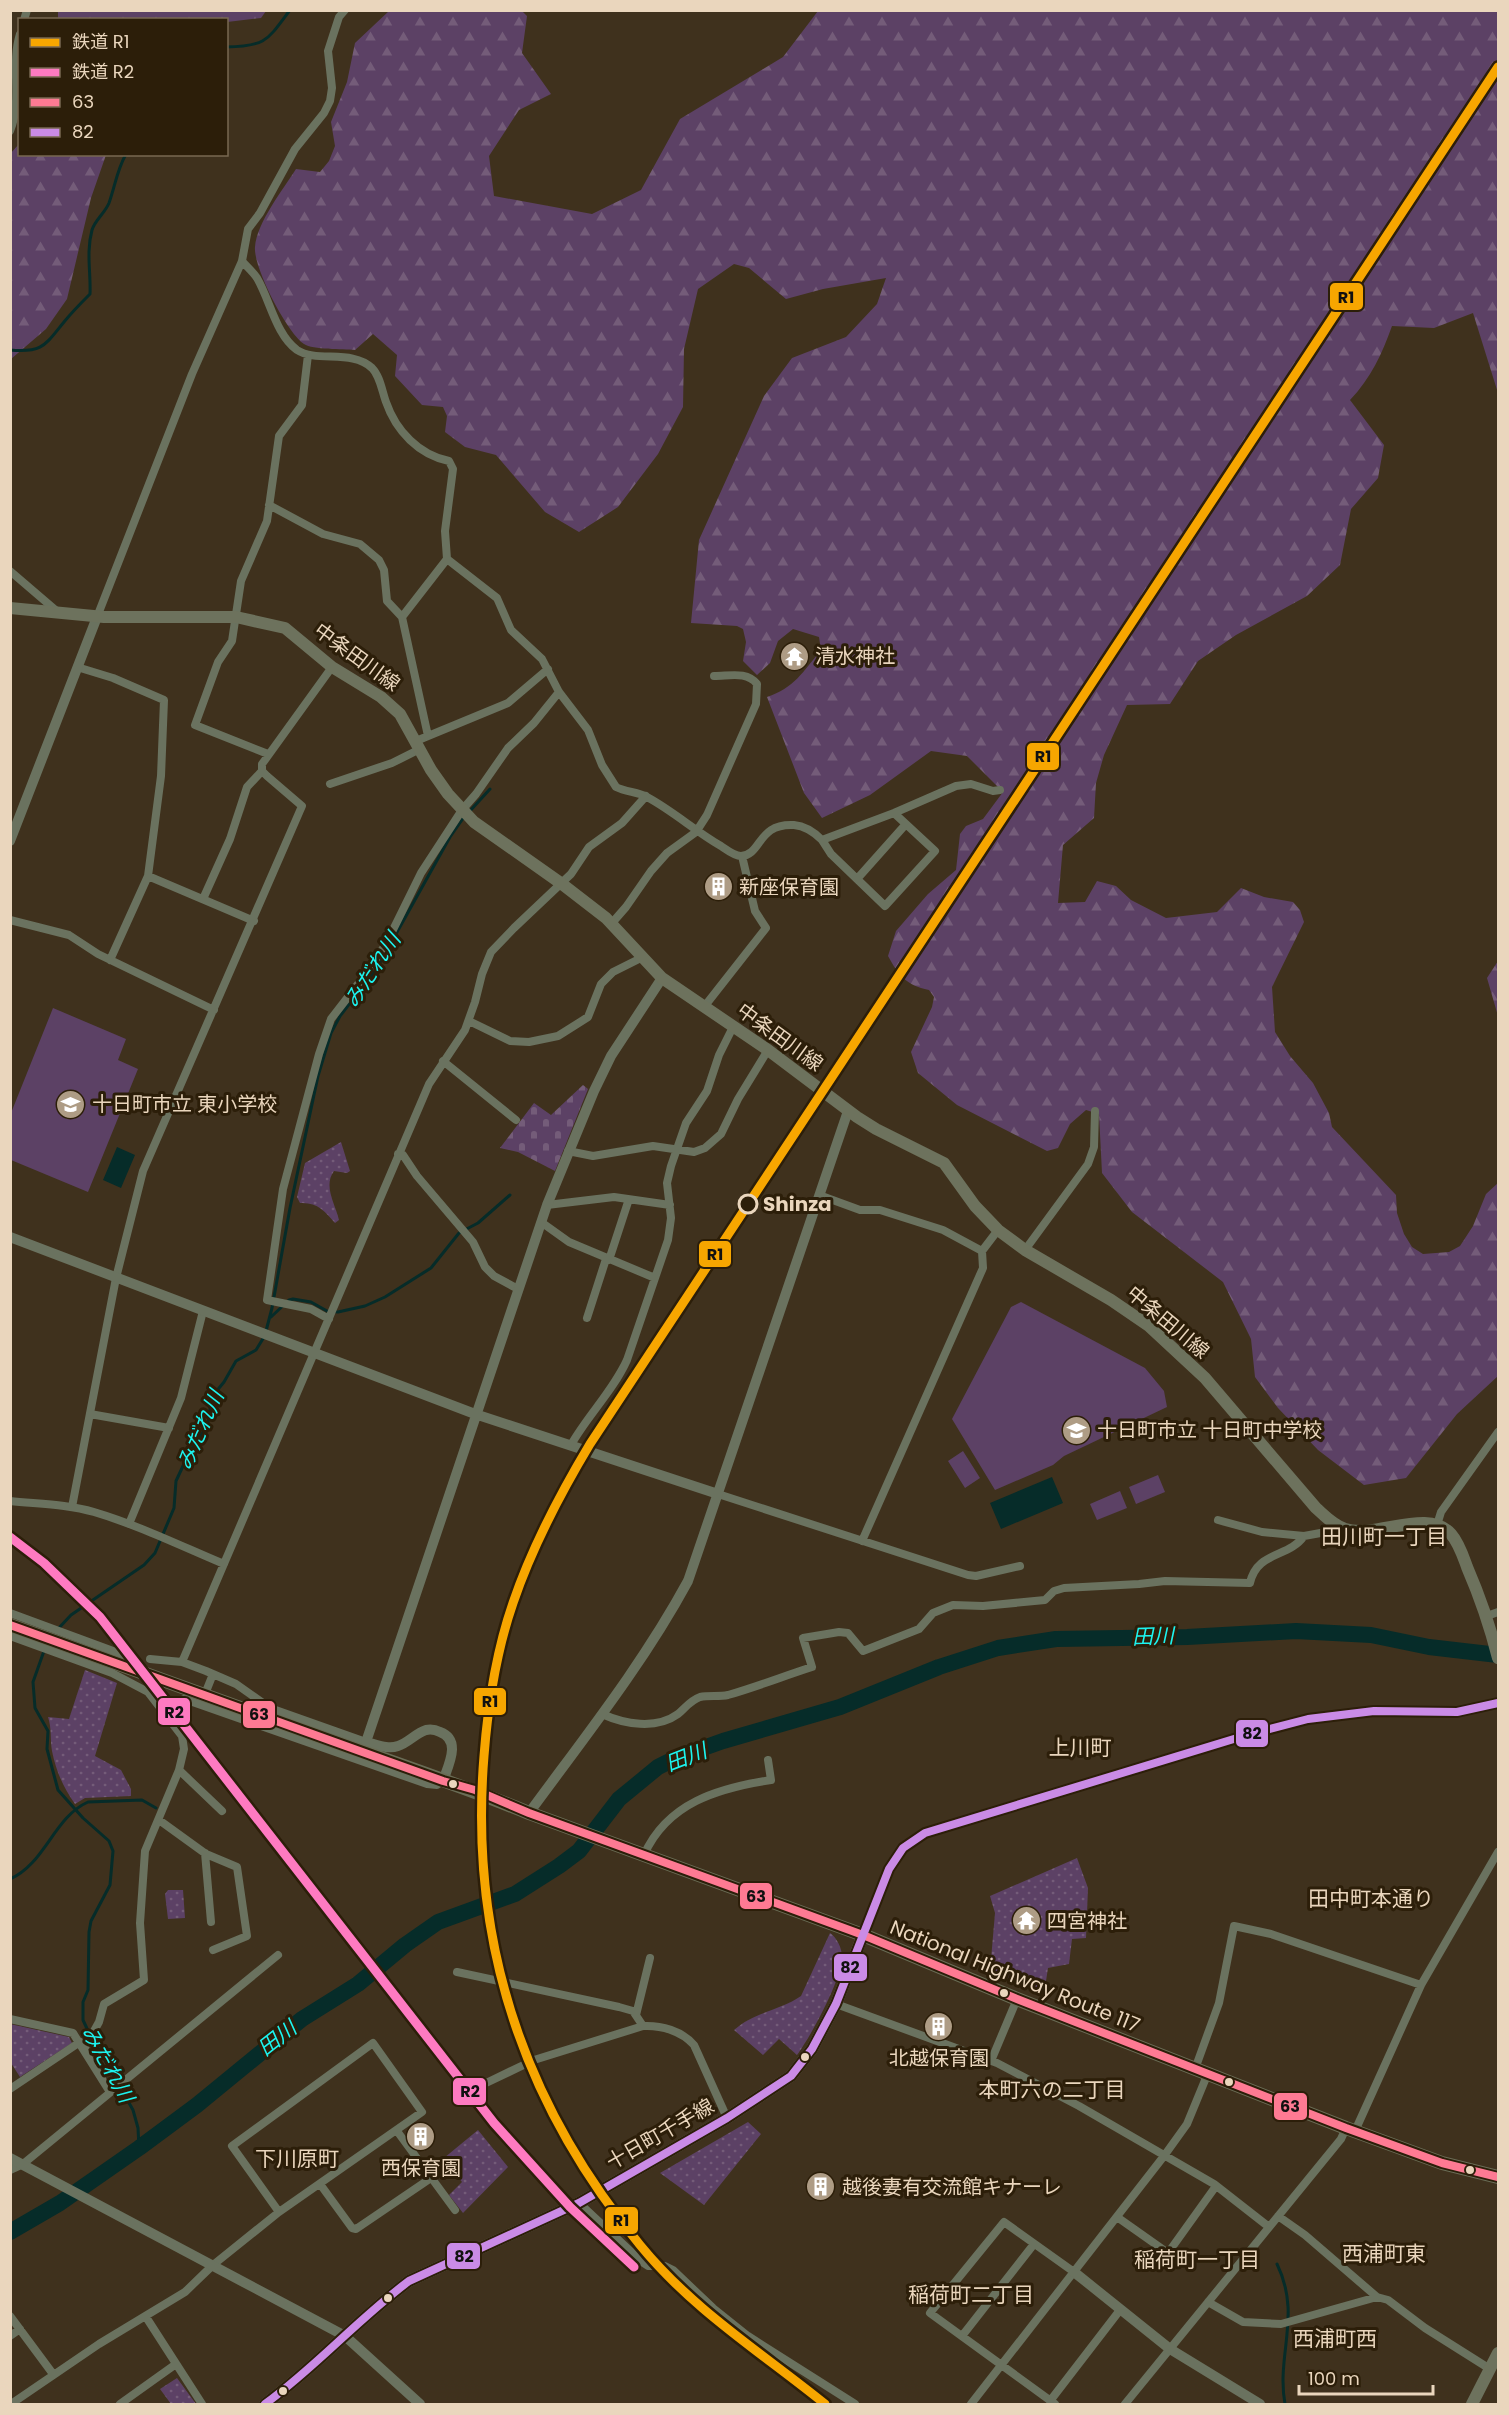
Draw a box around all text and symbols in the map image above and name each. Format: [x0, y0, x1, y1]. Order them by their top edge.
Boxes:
legend [18, 18, 228, 156]
text: 鉄道 R1 [72, 29, 130, 54]
text: 鉄道 R2 [72, 59, 134, 84]
text: 63 [72, 89, 94, 114]
text: 82 [72, 119, 94, 144]
line badge: R1 [1329, 282, 1364, 311]
text: R1 [1338, 286, 1354, 309]
street label: 中条田川線 [308, 616, 406, 698]
temple icon: 清水神社 [778, 640, 810, 672]
place label: 清水神社 [815, 642, 895, 670]
line badge: R1 [1026, 742, 1060, 771]
text: R1 [1035, 745, 1051, 768]
building icon: 新座保育園 [702, 871, 734, 903]
place label: 新座保育園 [739, 873, 839, 901]
water label: みだれ川 [337, 925, 408, 1013]
street label: 中条田川線 [731, 996, 829, 1078]
school or university icon: 十日町市立 東小学校 [55, 1088, 87, 1120]
place label: 十日町市立 東小学校 [92, 1090, 277, 1118]
place label: Shinza [763, 1190, 832, 1218]
marker: Shinza [738, 1194, 758, 1214]
line badge: R1 [698, 1240, 732, 1268]
text: R1 [707, 1243, 723, 1266]
street label: 中条田川線 [1121, 1279, 1215, 1365]
water label: みだれ川 [170, 1384, 231, 1474]
school or university icon: 十日町市立 十日町中学校 [1060, 1414, 1092, 1446]
place label: 十日町市立 十日町中学校 [1097, 1416, 1322, 1444]
district label: 田川町一丁目 [1321, 1522, 1447, 1551]
water label: 田川 [1132, 1621, 1176, 1651]
line badge: R1 [473, 1687, 507, 1716]
text: R1 [482, 1690, 498, 1713]
line badge: R2 [157, 1697, 191, 1726]
line badge: 63 [242, 1700, 276, 1729]
text: R2 [164, 1701, 184, 1724]
text: 63 [249, 1703, 269, 1726]
line badge: 82 [1235, 1719, 1269, 1748]
text: 82 [1242, 1722, 1262, 1745]
district label: 上川町 [1049, 1733, 1112, 1762]
water label: 田川 [661, 1735, 713, 1778]
unlabelled marker [447, 1778, 459, 1790]
line badge: 63 [739, 1882, 773, 1910]
district label: 田中町本通り [1308, 1884, 1434, 1913]
text: 63 [746, 1885, 766, 1908]
temple icon: 四宮神社 [1010, 1905, 1042, 1937]
place label: 四宮神社 [1047, 1907, 1127, 1935]
street label: National Highway Route 117 [886, 1913, 1144, 2039]
line badge: 82 [833, 1953, 868, 1982]
text: 82 [840, 1956, 860, 1979]
unlabelled marker [998, 1987, 1010, 1999]
building icon: 北越保育園 [923, 2011, 955, 2043]
water label: 田川 [252, 2012, 304, 2062]
water label: みだれ川 [75, 2020, 142, 2110]
place label: 北越保育園 [889, 2044, 989, 2072]
unlabelled marker [799, 2051, 811, 2063]
district label: 本町六の二丁目 [979, 2075, 1126, 2104]
unlabelled marker [1223, 2076, 1235, 2088]
line badge: R2 [452, 2077, 487, 2106]
text: R2 [460, 2080, 480, 2103]
street label: 十日町千手線 [601, 2092, 719, 2176]
line badge: 63 [1273, 2092, 1308, 2121]
text: 63 [1280, 2095, 1300, 2118]
building icon: 西保育園 [405, 2121, 437, 2153]
district label: 下川原町 [255, 2144, 339, 2173]
place label: 西保育園 [381, 2154, 461, 2182]
unlabelled marker [1464, 2164, 1476, 2176]
building icon: 越後妻有交流館キナーレ [805, 2171, 837, 2203]
place label: 越後妻有交流館キナーレ [842, 2173, 1062, 2201]
line badge: R1 [604, 2206, 639, 2235]
text: R1 [613, 2209, 629, 2232]
district label: 西浦町東 [1342, 2239, 1426, 2268]
line badge: 82 [446, 2242, 481, 2270]
text: 82 [454, 2245, 474, 2268]
district label: 稲荷町一丁目 [1134, 2245, 1260, 2274]
district label: 稲荷町二丁目 [908, 2280, 1034, 2309]
unlabelled marker [382, 2292, 394, 2304]
district label: 西浦町西 [1293, 2324, 1377, 2353]
scale bar [1299, 2358, 1432, 2396]
text: 100 m [1308, 2366, 1360, 2391]
unlabelled marker [277, 2385, 289, 2397]

